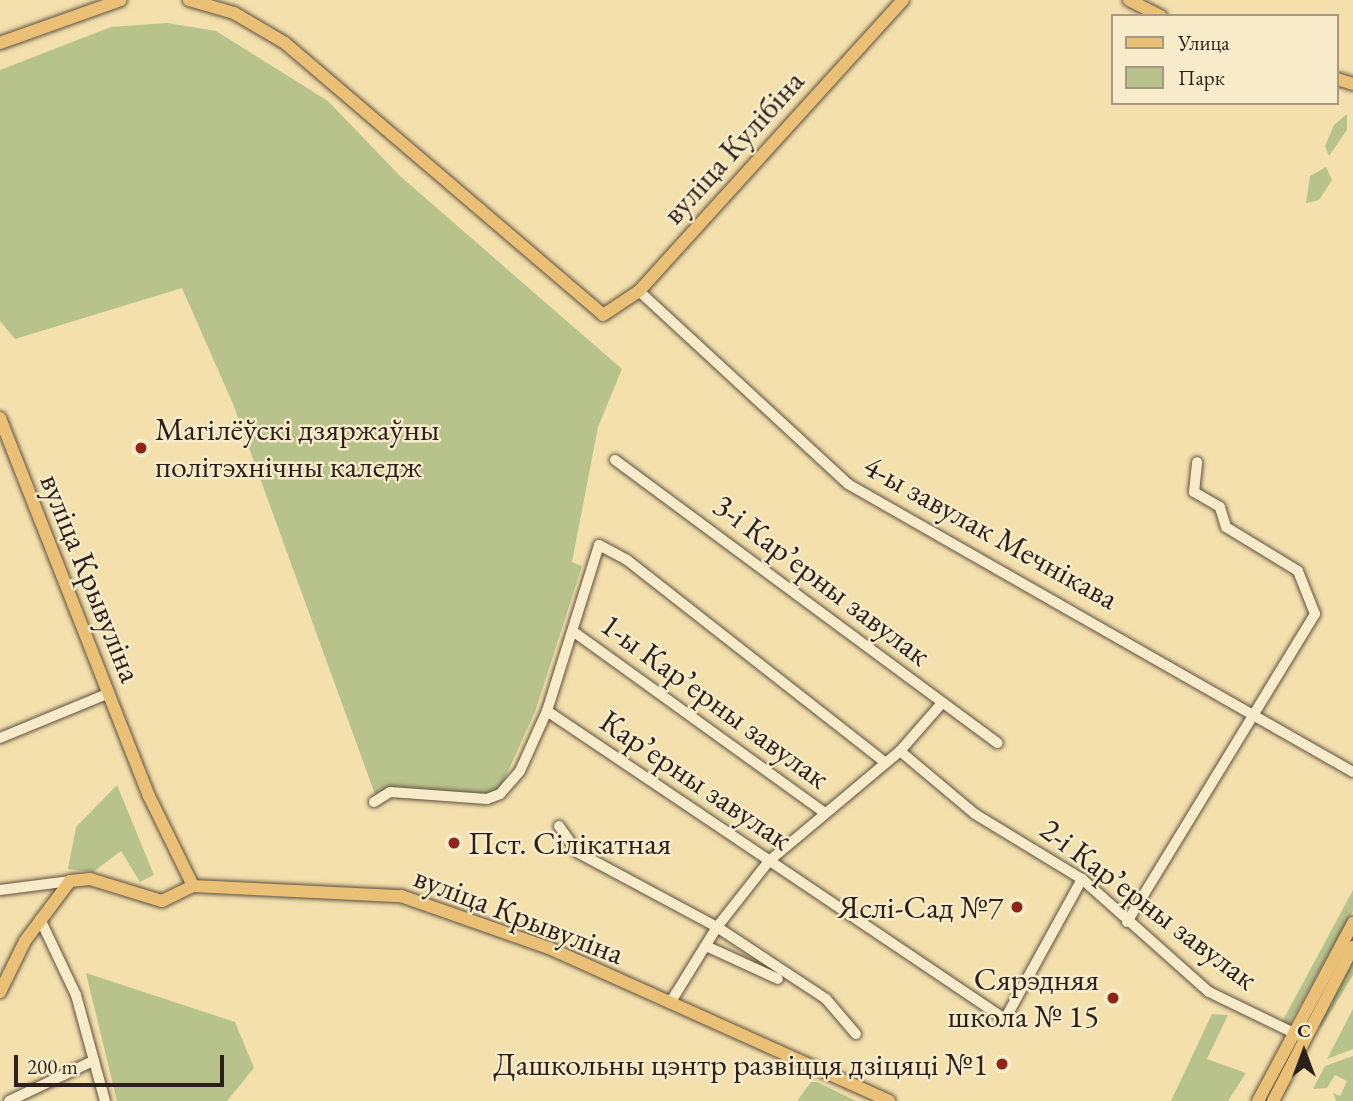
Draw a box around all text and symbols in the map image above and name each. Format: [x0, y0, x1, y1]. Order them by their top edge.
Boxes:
legend [1112, 14, 1339, 105]
text: Улица [1178, 29, 1230, 56]
street label: вуліца Кулібіна [654, 62, 812, 232]
text: Парк [1178, 64, 1225, 91]
place label: Магілёўскі дзяржаўны політэхнічны каледж [155, 411, 440, 486]
marker: Магілёўскі дзяржаўны політэхнічны каледж [133, 440, 149, 456]
street label: 4-ы завулак Мечнікава [857, 446, 1125, 618]
street label: вуліца Крывуліна [32, 468, 150, 688]
street label: 3-і Карʼерны завулак [706, 486, 938, 674]
street label: 1-ы Карʼерны завулак [593, 605, 837, 797]
street label: Карʼерны завулак [593, 702, 799, 858]
street label: 2-і Карʼерны завулак [1033, 810, 1265, 998]
place label: Пст. Сілікатная [468, 824, 671, 862]
marker: Пст. Сілікатная [446, 835, 462, 851]
street label: вуліца Крывуліна [409, 857, 629, 973]
place label: Яслі-Сад №7 [838, 888, 1003, 926]
marker: Яслі-Сад №7 [1009, 899, 1025, 915]
place label: Сярэдняя школа № 15 [948, 961, 1099, 1036]
marker: Сярэдняя школа № 15 [1105, 990, 1121, 1006]
north arrow [1269, 1017, 1339, 1087]
text: С [1297, 1018, 1311, 1043]
scale bar [18, 1042, 228, 1086]
place label: Дашкольны цэнтр развіцця дзіцяці №1 [493, 1045, 988, 1083]
text: 200 m [27, 1053, 78, 1080]
marker: Дашкольны цэнтр развіцця дзіцяці №1 [994, 1056, 1010, 1072]

